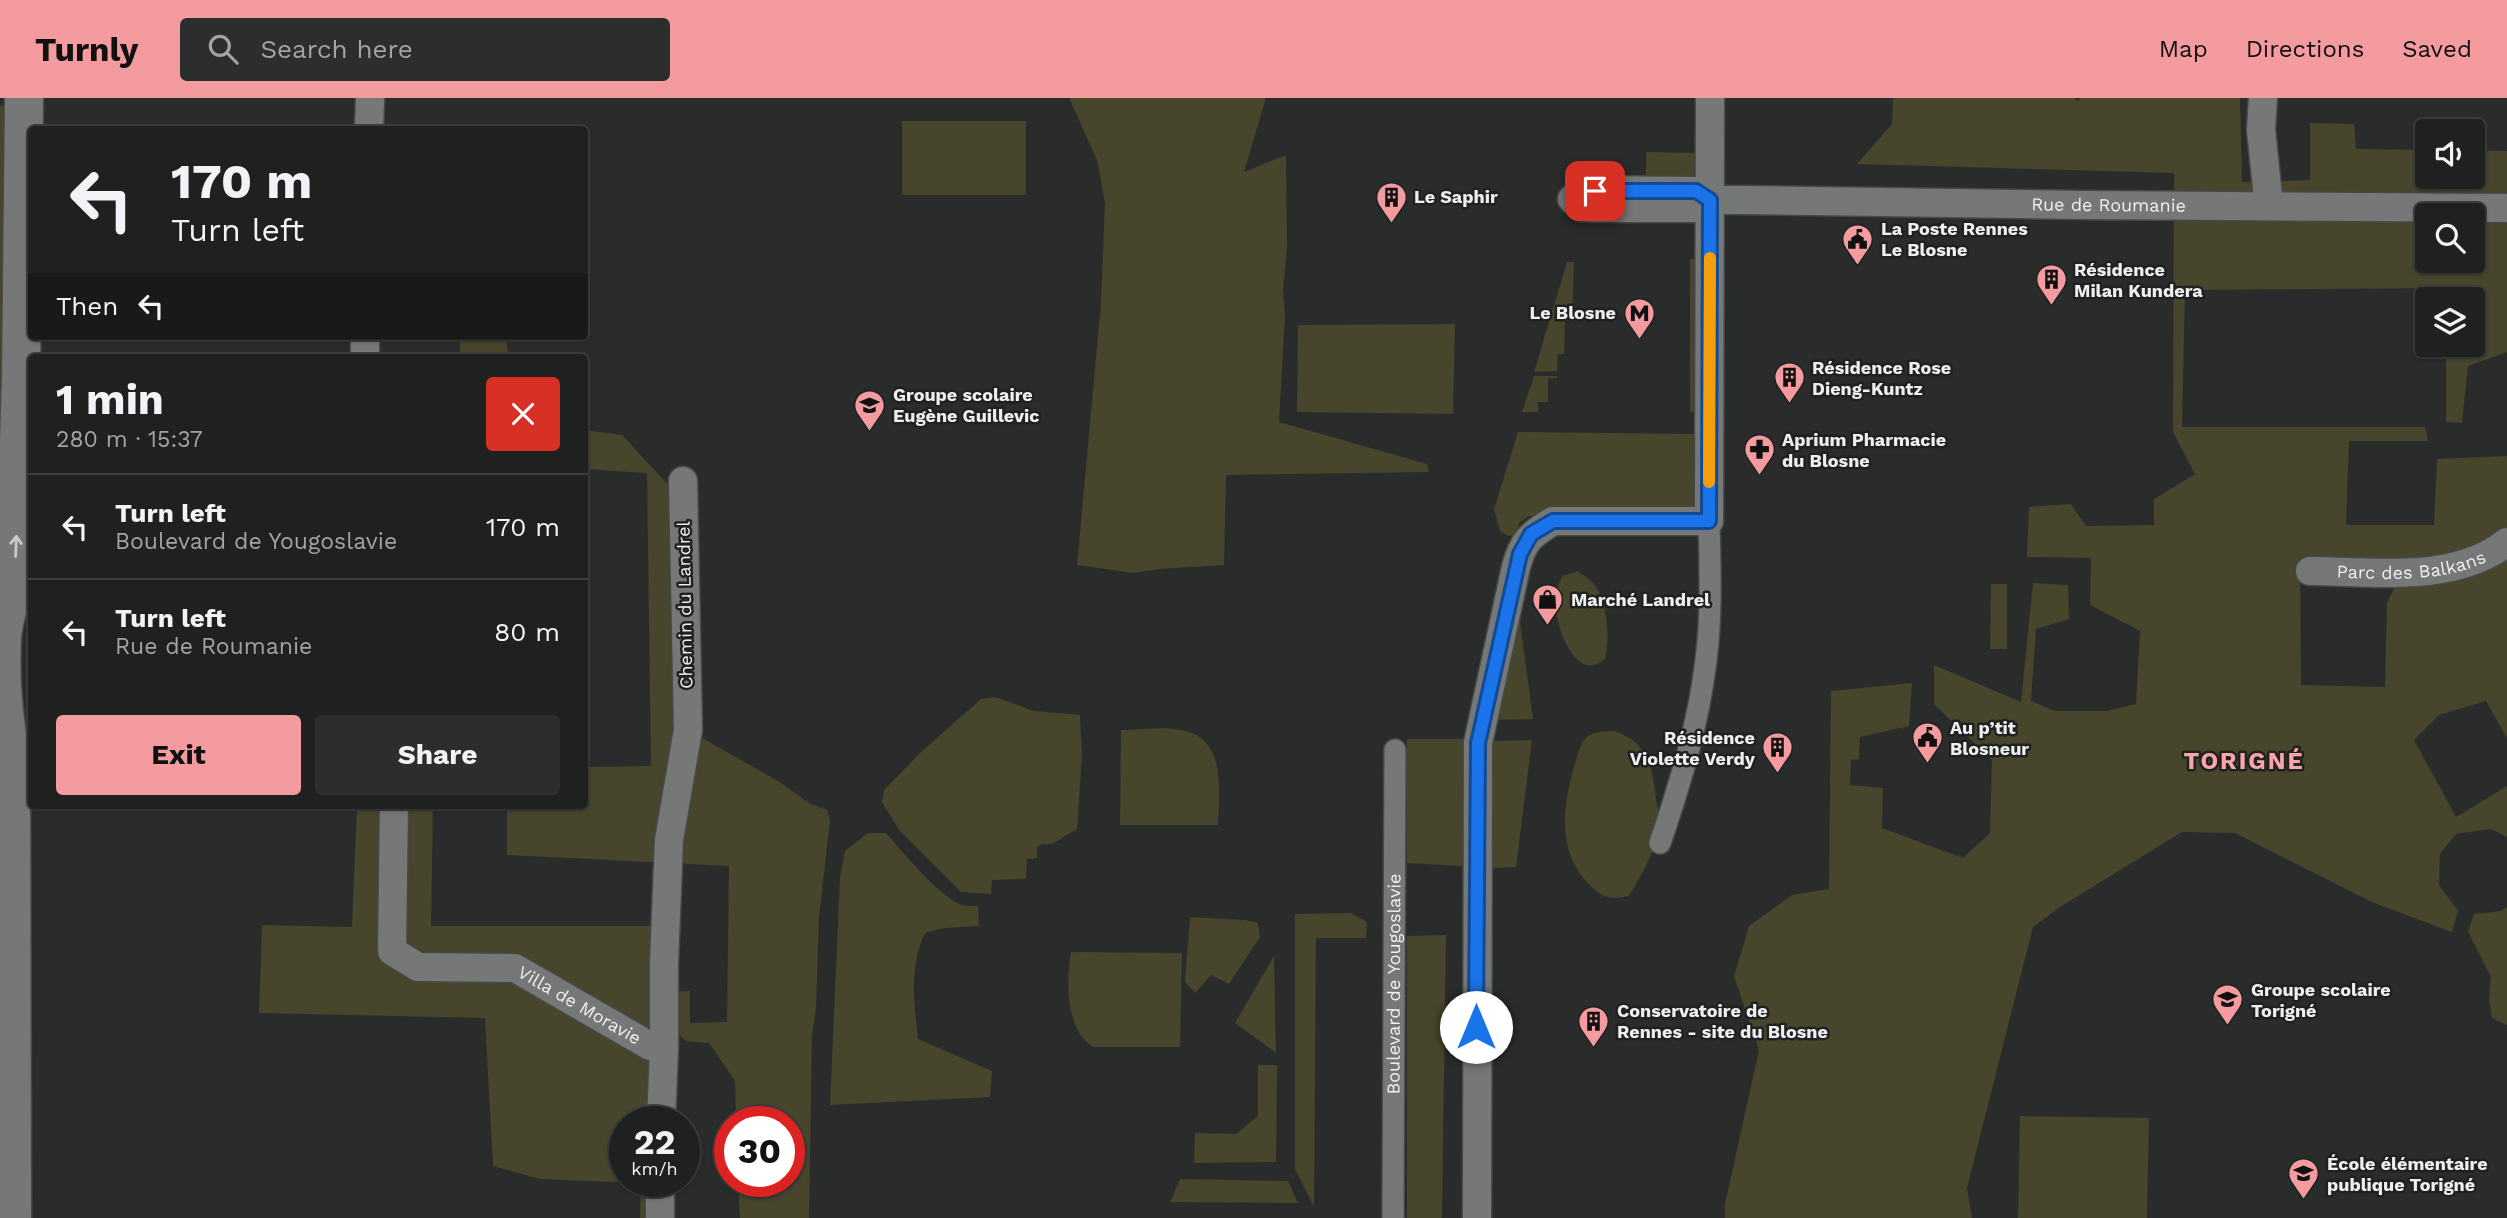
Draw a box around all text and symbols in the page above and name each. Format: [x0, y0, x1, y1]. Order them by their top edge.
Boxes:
search box [180, 18, 670, 81]
text: Turnly [35, 30, 138, 69]
icon: search [204, 30, 242, 68]
text: Search here [260, 34, 413, 64]
text: Map [2159, 35, 2208, 63]
text: Directions [2246, 35, 2364, 63]
text: Saved [2402, 35, 2472, 63]
map controls [2415, 119, 2485, 357]
button: sound [2415, 119, 2485, 189]
text: 170 m [171, 152, 312, 210]
icon: left [56, 154, 147, 245]
pin [1565, 161, 1625, 221]
icon: arrive [1576, 172, 1614, 210]
building icon: Le Saphir [1374, 180, 1408, 224]
place label: Le Saphir [1414, 186, 1498, 207]
street label: Rue de Roumanie [2031, 193, 2186, 216]
button: search [2415, 203, 2485, 273]
text: Turn left [171, 211, 304, 249]
place label: La Poste Rennes Le Blosne [1881, 218, 2028, 260]
public building icon: La Poste Rennes Le Blosne [1841, 222, 1875, 266]
place label: Résidence Milan Kundera [2074, 259, 2203, 301]
building icon: Résidence Milan Kundera [2034, 263, 2068, 307]
icon: left [132, 287, 170, 325]
button: layers [2415, 287, 2485, 357]
text: Then [56, 291, 118, 321]
metro station icon: Le Blosne [1622, 296, 1656, 340]
place label: Le Blosne [1530, 302, 1616, 323]
place label: Résidence Rose Dieng-Kuntz [1812, 357, 1951, 399]
building icon: Résidence Rose Dieng-Kuntz [1772, 361, 1806, 405]
text: 1 min [56, 375, 164, 424]
button: close [486, 377, 560, 451]
place label: Groupe scolaire Eugène Guillevic [893, 384, 1039, 426]
school or university icon: Groupe scolaire Eugène Guillevic [853, 388, 887, 432]
text: 280 m · 15:37 [56, 426, 203, 453]
place label: Aprium Pharmacie du Blosne [1782, 429, 1946, 471]
pharmacy icon: Aprium Pharmacie du Blosne [1742, 433, 1776, 477]
text: Turn left [115, 498, 226, 528]
icon: left [56, 508, 94, 546]
text: 170 m [486, 512, 560, 542]
street label: Chemin du Landrel [673, 520, 696, 689]
text: Boulevard de Yougoslavie [115, 528, 397, 555]
one-way arrow [9, 535, 22, 558]
street label: Parc des Balkans [2336, 546, 2489, 583]
shop icon: Marché Landrel [1531, 583, 1565, 627]
place label: Marché Landrel [1571, 589, 1710, 610]
text: Turn left [115, 603, 226, 633]
icon: left [56, 613, 94, 651]
text: 80 m [494, 617, 560, 647]
text: Rue de Roumanie [115, 633, 312, 660]
button: Exit [56, 715, 301, 795]
button: Share [315, 715, 560, 795]
place label: Au p’tit Blosneur [1950, 717, 2029, 759]
public building icon: Au p’tit Blosneur [1910, 721, 1944, 765]
place label: Résidence Violette Verdy [1630, 727, 1756, 769]
building icon: Résidence Violette Verdy [1761, 731, 1795, 775]
district label: TORIGNÉ [2183, 747, 2305, 775]
street label: Boulevard de Yougoslavie [1383, 873, 1404, 1095]
street label: Villa de Moravie [514, 961, 645, 1049]
place label: Groupe scolaire Torigné [2251, 979, 2391, 1021]
school or university icon: Groupe scolaire Torigné [2211, 983, 2245, 1027]
position arrow [1439, 990, 1513, 1064]
place label: Conservatoire de Rennes - site du Blosne [1617, 1000, 1828, 1042]
building icon: Conservatoire de Rennes - site du Blosne [1577, 1004, 1611, 1048]
speed limit sign: 30 [714, 1106, 805, 1197]
text: 22 [634, 1121, 675, 1163]
place label: École élémentaire publique Torigné [2327, 1153, 2488, 1195]
school or university icon: École élémentaire publique Torigné [2287, 1157, 2321, 1201]
text: km/h [631, 1158, 678, 1179]

